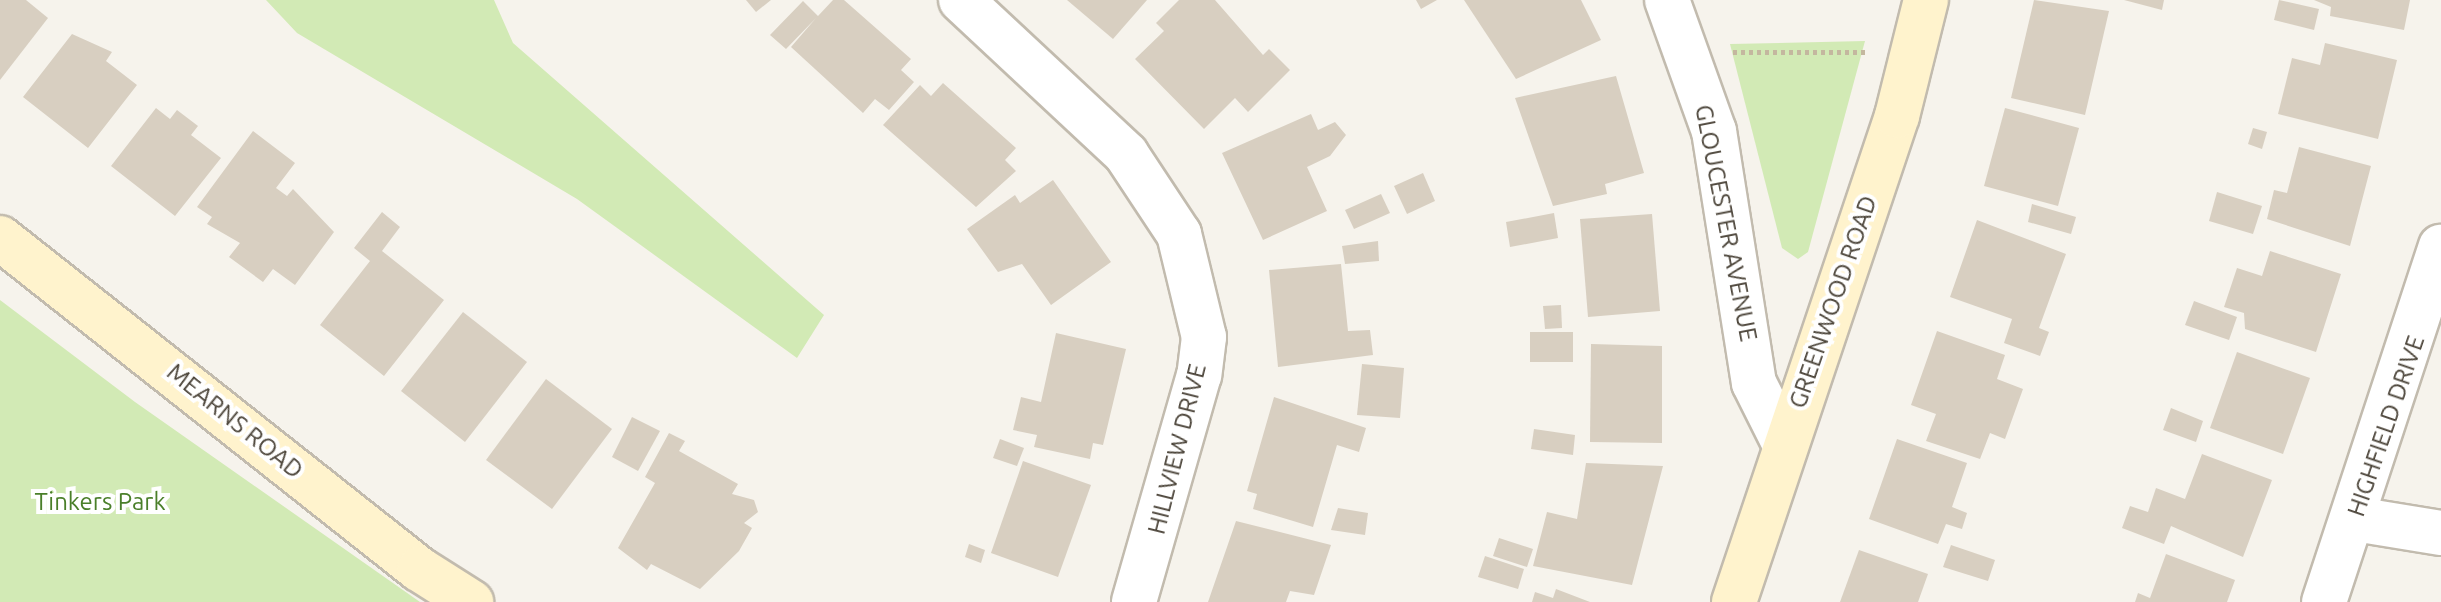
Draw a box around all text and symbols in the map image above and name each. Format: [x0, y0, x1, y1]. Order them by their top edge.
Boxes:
street label: GLOUCESTER AVENUE [1689, 102, 1763, 344]
street label: GREENWOOD ROAD [1783, 192, 1883, 412]
street label: HIGHFIELD DRIVE [2342, 332, 2430, 520]
street label: MEARNS ROAD [161, 357, 309, 485]
street label: HILLVIEW DRIVE [1142, 361, 1212, 537]
park label: Tinkers Park [34, 488, 166, 516]

